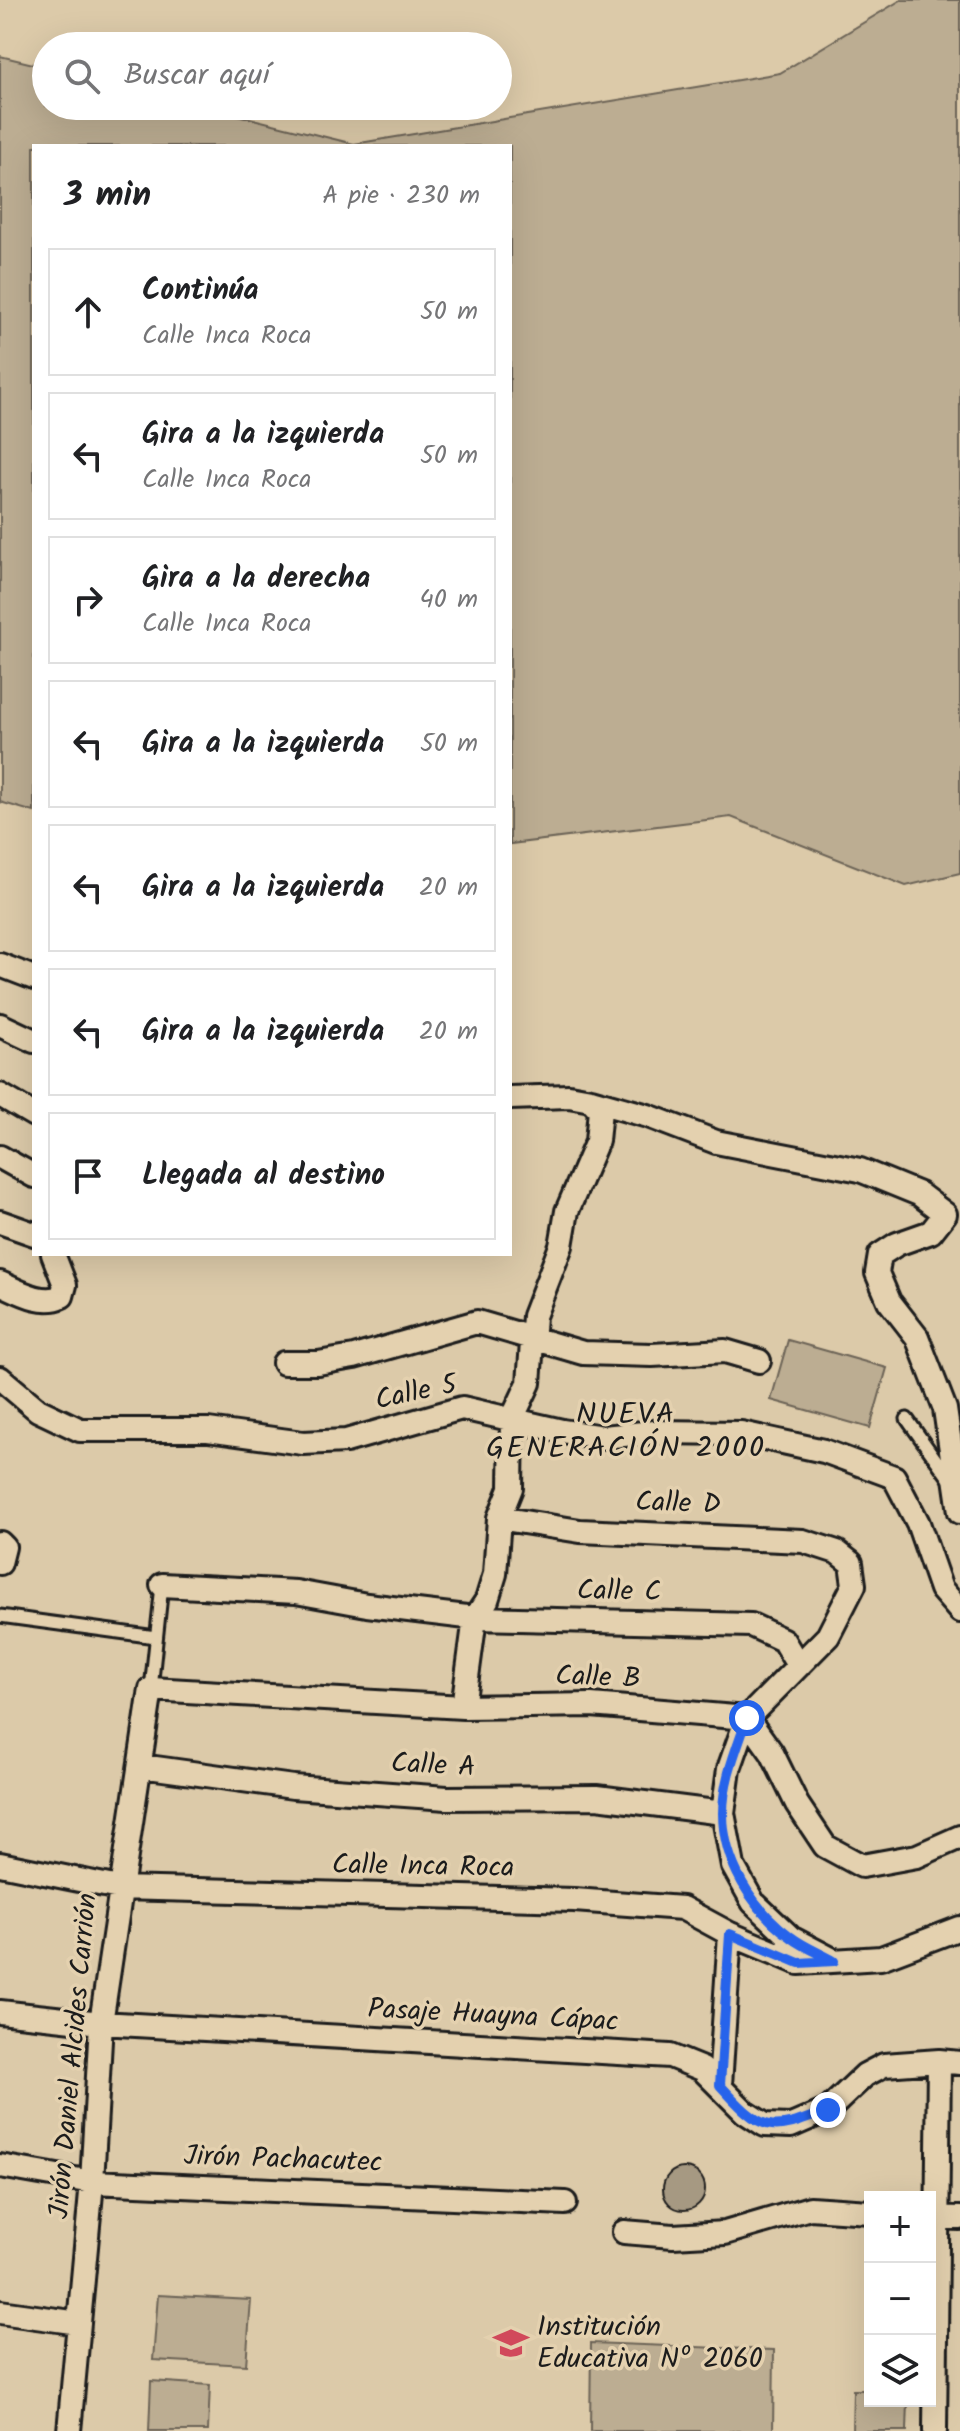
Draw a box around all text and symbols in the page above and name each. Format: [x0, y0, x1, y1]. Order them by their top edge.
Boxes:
search box [32, 32, 512, 120]
text: Buscar aquí [124, 52, 270, 100]
icon: search [60, 54, 104, 98]
text: 3 min [64, 169, 151, 223]
text: A pie · 230 m [322, 175, 480, 217]
text: Continúa [142, 267, 258, 315]
icon: ahead [66, 290, 110, 334]
text: 50 m [420, 291, 478, 333]
text: Calle Inca Roca [142, 315, 311, 357]
text: Gira a la izquierda [142, 411, 384, 459]
icon: left [66, 434, 110, 478]
text: 50 m [420, 435, 478, 477]
text: Calle Inca Roca [142, 459, 311, 501]
text: Gira a la derecha [142, 555, 370, 603]
icon: right [66, 578, 110, 622]
text: 40 m [420, 579, 478, 621]
text: Calle Inca Roca [142, 603, 311, 645]
text: Gira a la izquierda [142, 720, 384, 768]
icon: left [66, 722, 110, 766]
text: 50 m [420, 723, 478, 765]
text: Gira a la izquierda [142, 864, 384, 912]
icon: left [66, 866, 110, 910]
text: 20 m [419, 867, 478, 909]
text: Gira a la izquierda [142, 1008, 384, 1056]
icon: left [66, 1010, 110, 1054]
text: 20 m [419, 1011, 478, 1053]
text: Llegada al destino [142, 1152, 385, 1200]
icon: arrive [66, 1154, 110, 1198]
street label: Calle 5 [371, 1362, 463, 1424]
district label: NUEVA GENERACIÓN 2000 [486, 1391, 766, 1473]
street label: Calle D [634, 1480, 722, 1528]
street label: Calle C [576, 1569, 662, 1615]
street label: Calle B [555, 1654, 641, 1702]
route start [729, 1700, 765, 1736]
street label: Calle A [390, 1741, 476, 1791]
street label: Calle Inca Roca [331, 1843, 515, 1891]
street label: Jirón Daniel Alcides Carrión [37, 1891, 111, 2221]
street label: Pasaje Huayna Cápac [366, 1987, 620, 2045]
route end [810, 2092, 846, 2128]
street label: Jirón Pachacutec [183, 2134, 383, 2186]
map controls [864, 2191, 936, 2407]
button: + [864, 2191, 936, 2263]
button: − [864, 2263, 936, 2335]
place label: Institución Educativa Nº 2060 [537, 2305, 763, 2382]
school or university icon: Institución Educativa Nº 2060 [492, 2324, 530, 2362]
button: layers [864, 2335, 936, 2407]

